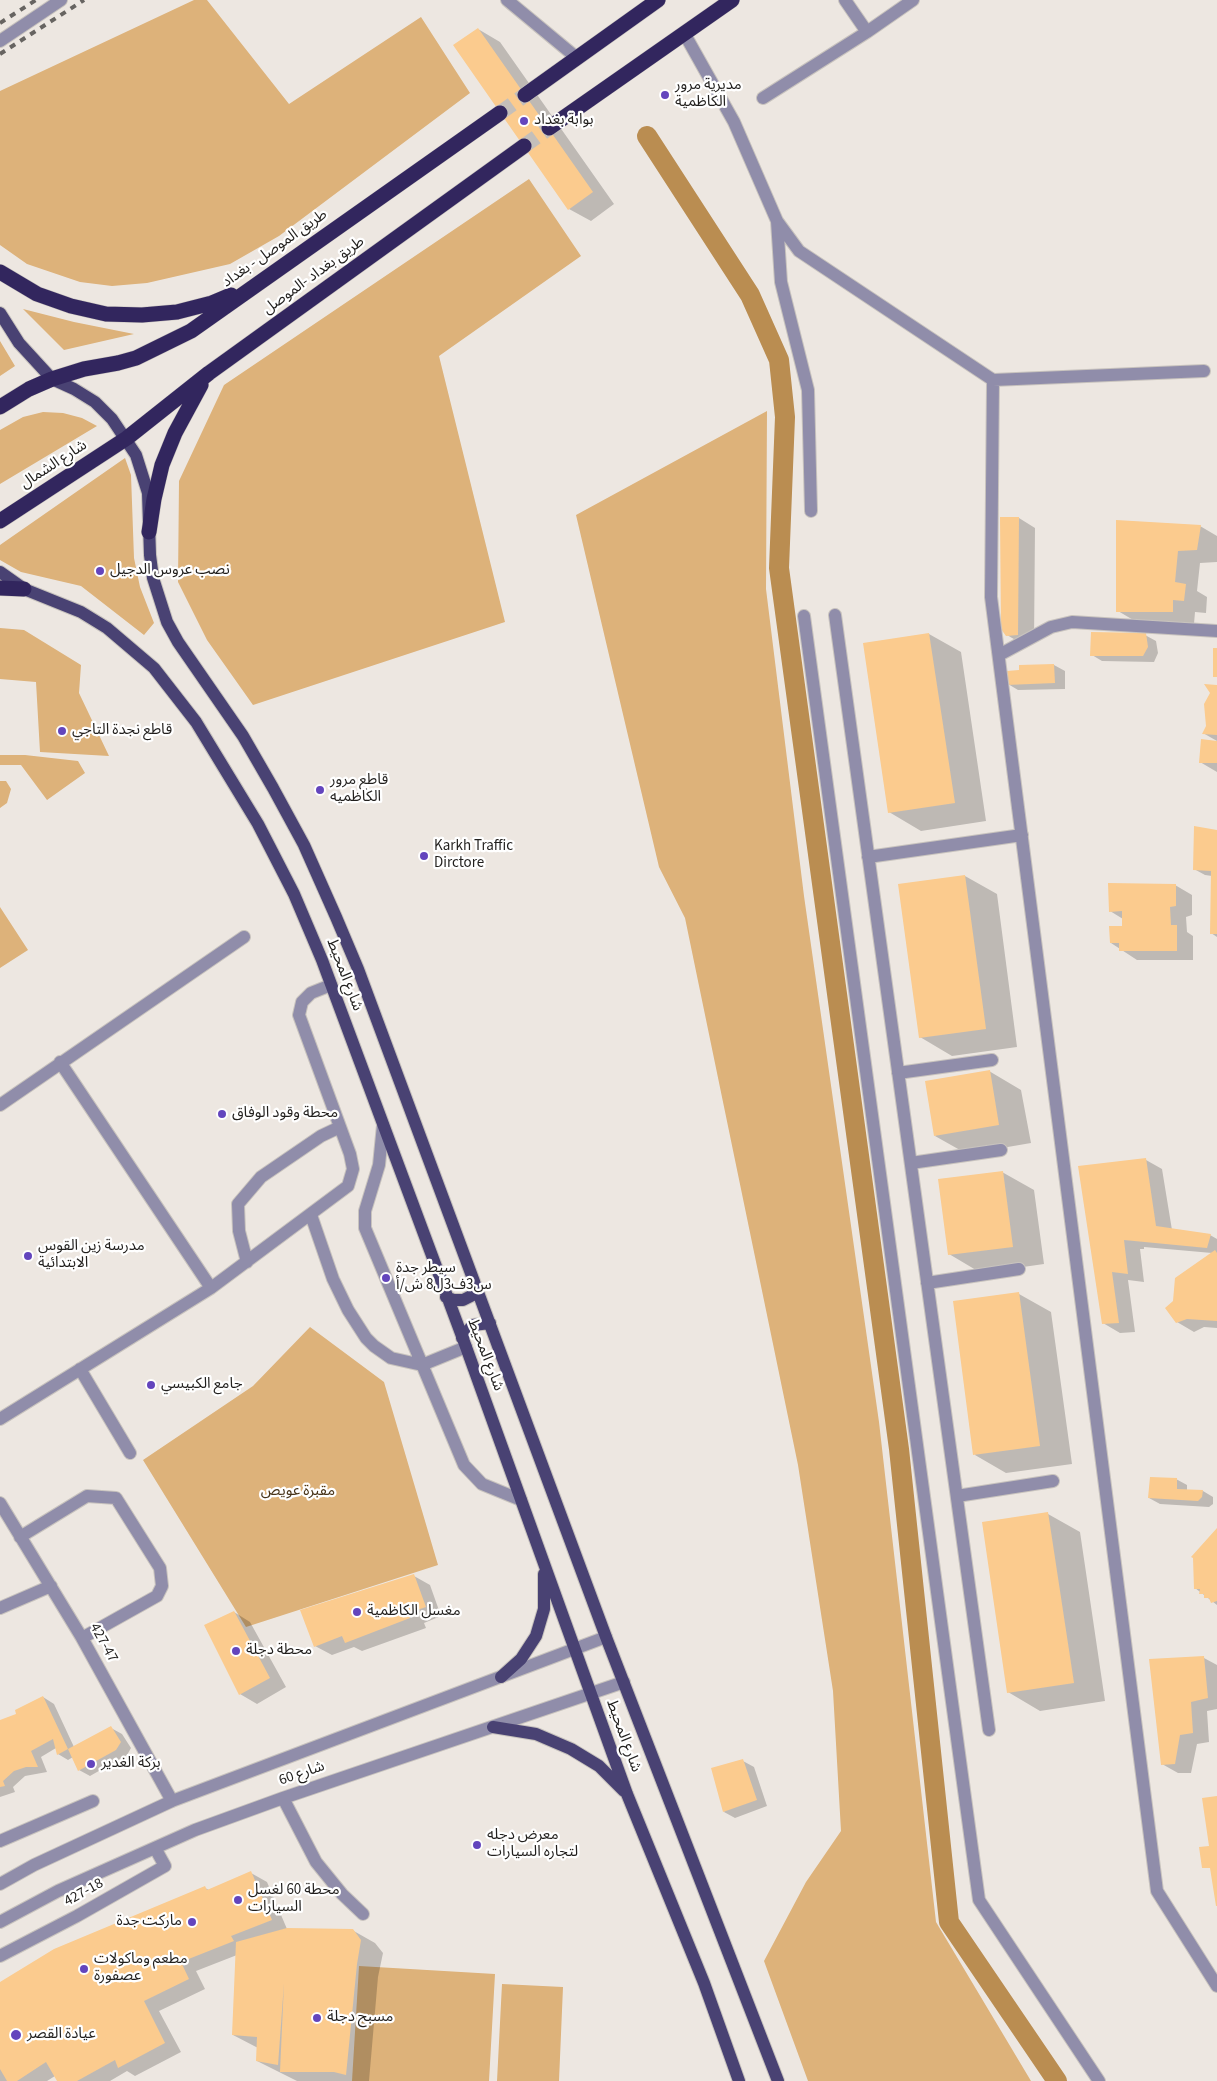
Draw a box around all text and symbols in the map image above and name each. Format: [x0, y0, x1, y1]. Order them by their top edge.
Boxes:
place label: مديرية مرور الكاظمية [675, 77, 742, 112]
marker: مديرية مرور الكاظمية [659, 89, 671, 101]
place label: بوابة بغداد [534, 112, 594, 130]
marker: بوابة بغداد [518, 115, 530, 127]
street label: طريق الموصل - بغداد [219, 206, 331, 292]
street label: طريق بغداد -الموصل [260, 233, 368, 319]
street label: شارع الشمال [17, 437, 91, 493]
place label: نصب عروس الدجيل [110, 562, 230, 580]
marker: نصب عروس الدجيل [94, 565, 106, 577]
place label: قاطع نجدة التاجي [72, 722, 172, 740]
marker: قاطع نجدة التاجي [56, 725, 68, 737]
place label: قاطع مرور الكاظميه [330, 772, 388, 807]
marker: قاطع مرور الكاظميه [314, 784, 326, 796]
place label: Karkh Traffic Dirctore [434, 838, 513, 873]
marker: Karkh Traffic Dirctore [418, 850, 430, 862]
street label: شارع المحيط [322, 936, 366, 1014]
place label: محطة وقود الوفاق [232, 1105, 338, 1123]
marker: محطة وقود الوفاق [216, 1108, 228, 1120]
place label: مدرسة زين القوس الابتدائية [38, 1238, 145, 1273]
marker: مدرسة زين القوس الابتدائية [22, 1250, 34, 1262]
place label: سيطر جدة س3ف3ل8 ش/أ [396, 1260, 492, 1295]
marker: سيطر جدة س3ف3ل8 ش/أ [380, 1272, 392, 1284]
street label: شارع المحيط [463, 1316, 507, 1394]
place label: جامع الكبيسي [161, 1376, 243, 1394]
marker: جامع الكبيسي [145, 1379, 157, 1391]
park label: مقبرة عويص [261, 1483, 335, 1501]
place label: مغسل الكاظمية [367, 1603, 461, 1621]
marker: مغسل الكاظمية [351, 1606, 363, 1618]
street label: 427-47 [85, 1620, 121, 1666]
place label: محطة دجلة [246, 1642, 312, 1660]
marker: محطة دجلة [230, 1645, 242, 1657]
street label: شارع المحيط [602, 1697, 644, 1775]
place label: بركة الغدير [101, 1755, 161, 1773]
marker: بركة الغدير [85, 1758, 97, 1770]
street label: شارع 60 [277, 1758, 327, 1790]
place label: معرض دجله لتجاره السيارات [487, 1827, 578, 1862]
marker: معرض دجله لتجاره السيارات [471, 1839, 483, 1851]
street label: 427-18 [61, 1875, 107, 1911]
place label: محطة 60 لغسل السيارات [248, 1882, 340, 1917]
marker: محطة 60 لغسل السيارات [232, 1894, 244, 1906]
place label: ماركت جدة [116, 1913, 182, 1931]
marker: ماركت جدة [186, 1916, 198, 1928]
place label: مطعم وماكولات عصفورة [94, 1951, 188, 1986]
marker: مطعم وماكولات عصفورة [78, 1963, 90, 1975]
place label: مسبح دجلة [327, 2009, 393, 2027]
marker: مسبح دجلة [311, 2012, 323, 2024]
place label: عيادة القصر [27, 2026, 96, 2044]
marker: عيادة القصر [9, 2028, 23, 2042]

